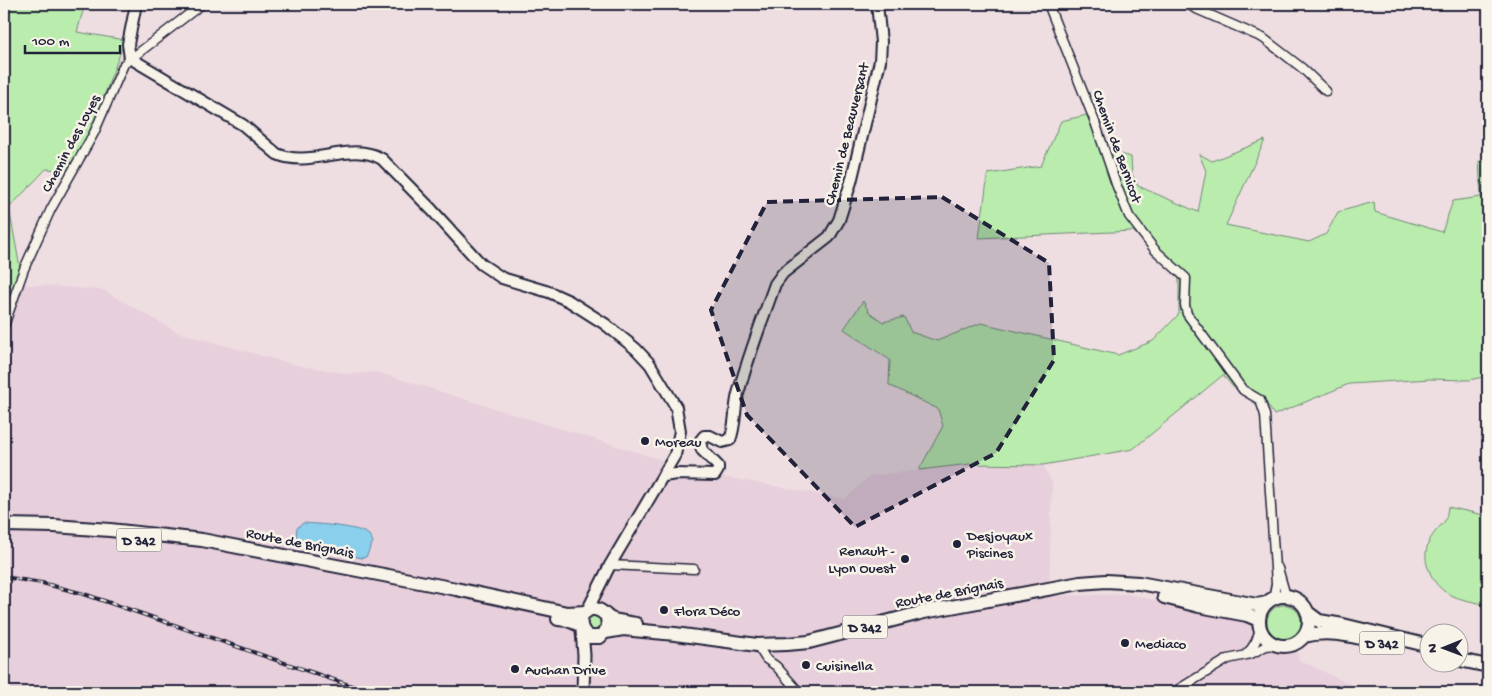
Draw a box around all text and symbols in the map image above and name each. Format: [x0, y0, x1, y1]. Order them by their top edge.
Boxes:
scale bar [25, 22, 120, 54]
text: 100 m [31, 33, 70, 51]
street label: Chemin de Beauversant [822, 60, 875, 208]
street label: Chemin de Bernicot [1087, 88, 1146, 207]
street label: Chemin des Loyes [38, 92, 105, 196]
place label: Moreau [655, 434, 702, 452]
marker: Moreau [639, 435, 651, 447]
street label: Route de Brignais [244, 525, 355, 563]
road number: D 342 [116, 528, 162, 552]
place label: Desjoyaux Piscines [966, 528, 1033, 563]
marker: Desjoyaux Piscines [951, 538, 963, 550]
place label: Renault - Lyon Ouest [828, 543, 897, 578]
marker: Renault - Lyon Ouest [899, 553, 911, 565]
street label: Route de Brignais [894, 575, 1005, 613]
place label: Flora Déco [673, 603, 741, 621]
marker: Flora Déco [658, 604, 670, 616]
road number: D 342 [842, 616, 888, 638]
north arrow [1420, 624, 1470, 674]
road number: D 342 [1360, 632, 1404, 654]
place label: Mediaco [1135, 636, 1187, 654]
marker: Mediaco [1119, 637, 1131, 649]
text: N [1425, 643, 1442, 653]
place label: Cuisinella [816, 658, 874, 676]
marker: Cuisinella [800, 659, 812, 671]
place label: Auchan Drive [525, 662, 606, 680]
marker: Auchan Drive [509, 663, 521, 675]

